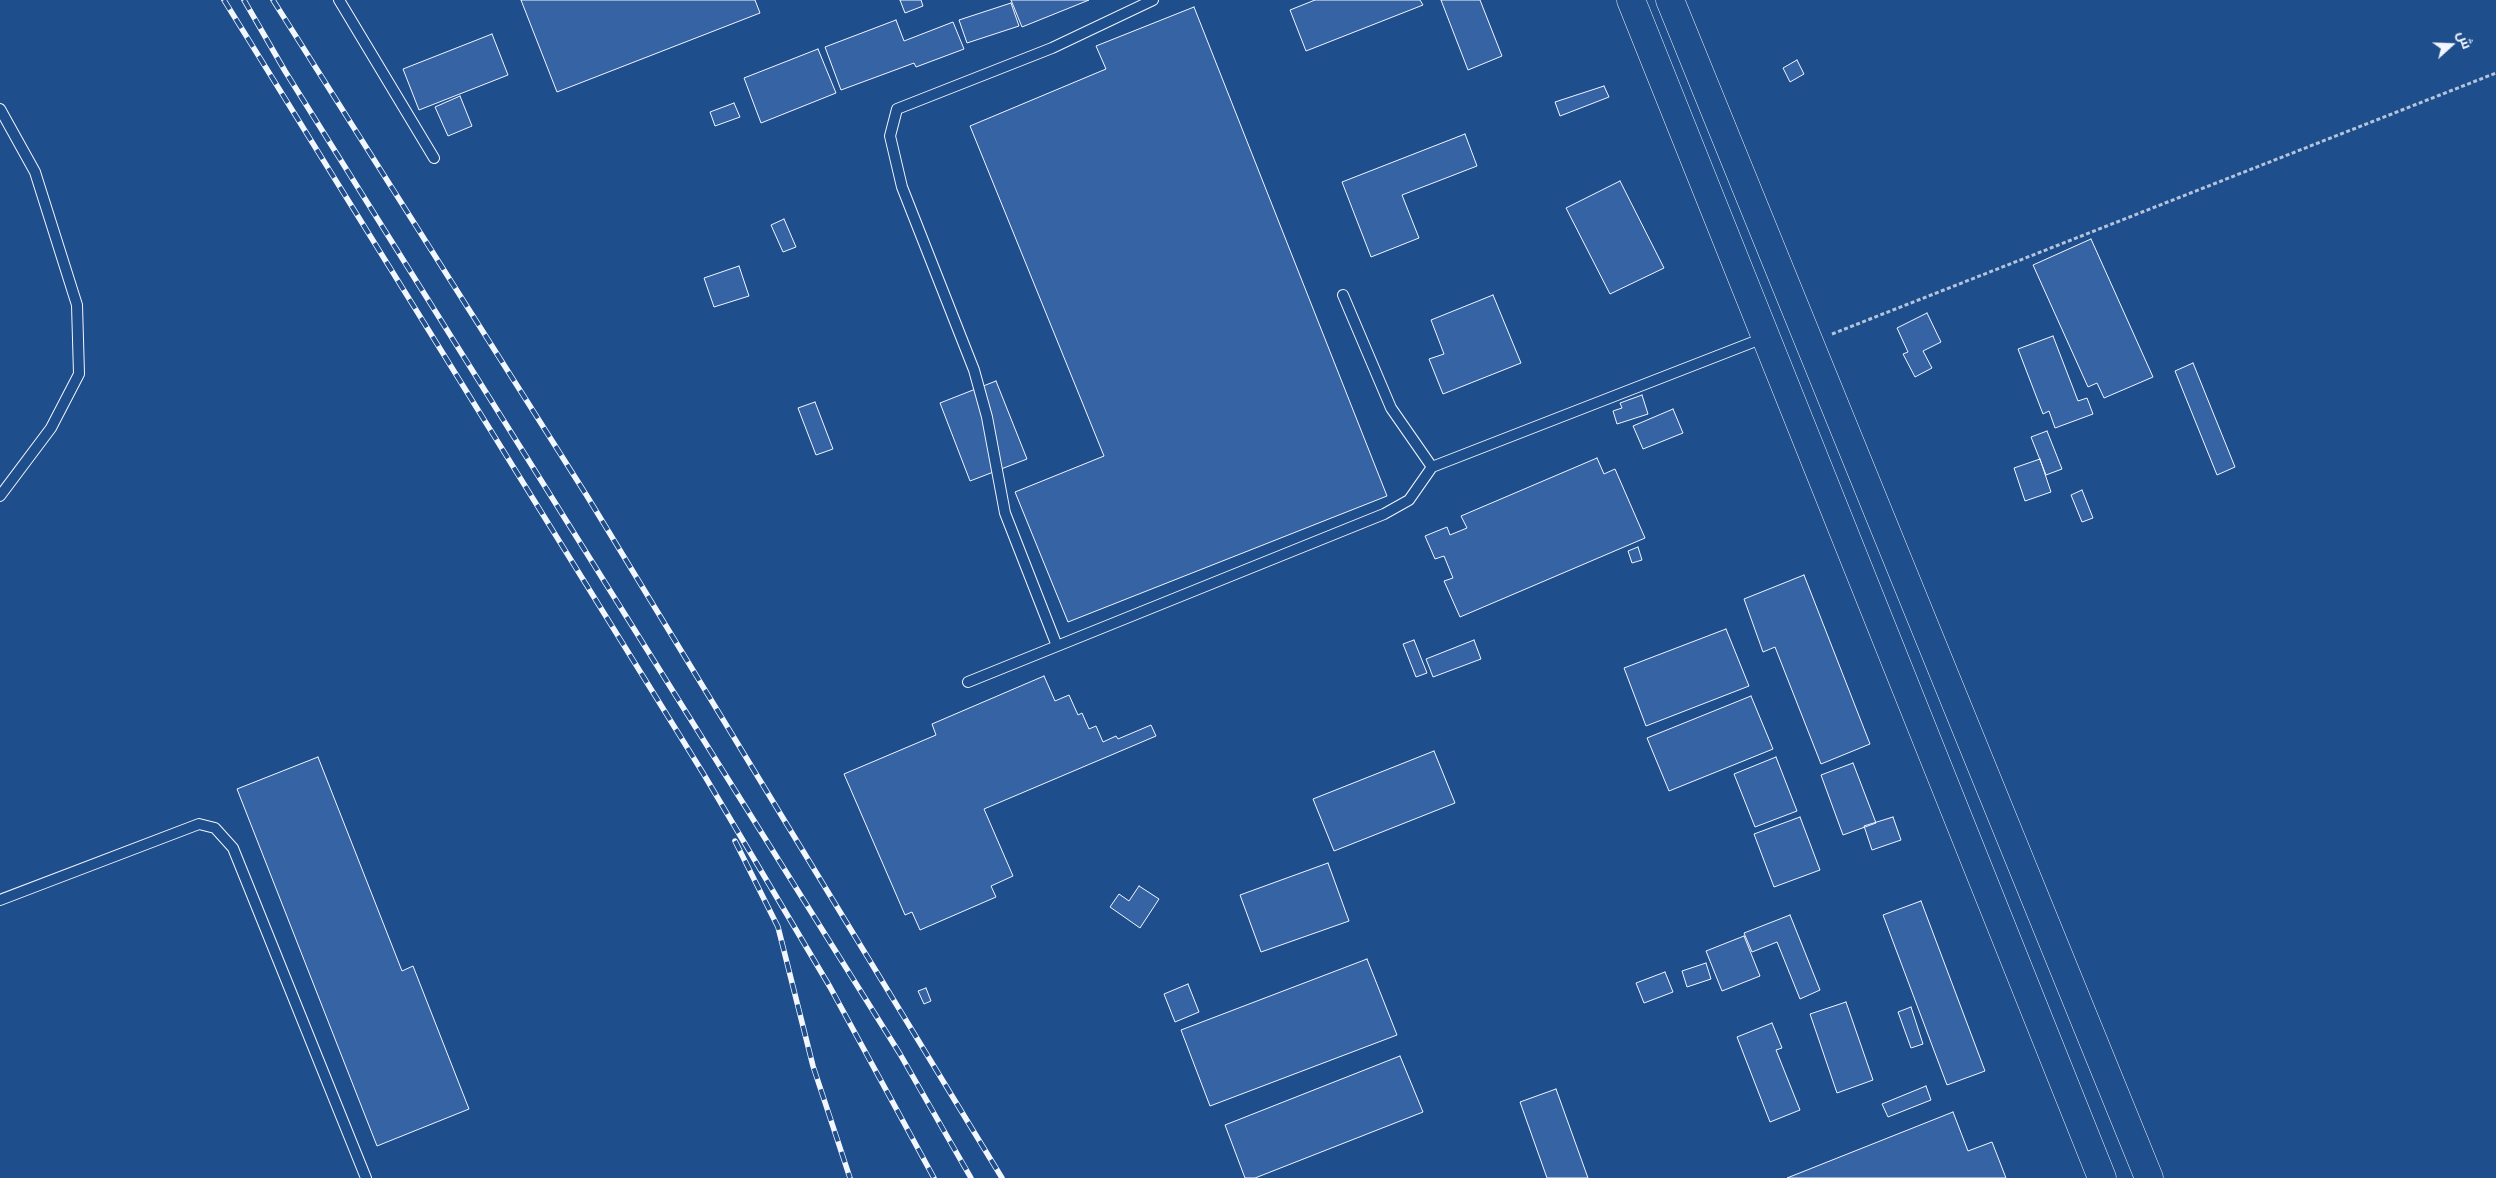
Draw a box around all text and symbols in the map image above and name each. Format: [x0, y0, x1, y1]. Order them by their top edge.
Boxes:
north arrow [2426, 20, 2476, 70]
text: ش [2455, 29, 2476, 51]

